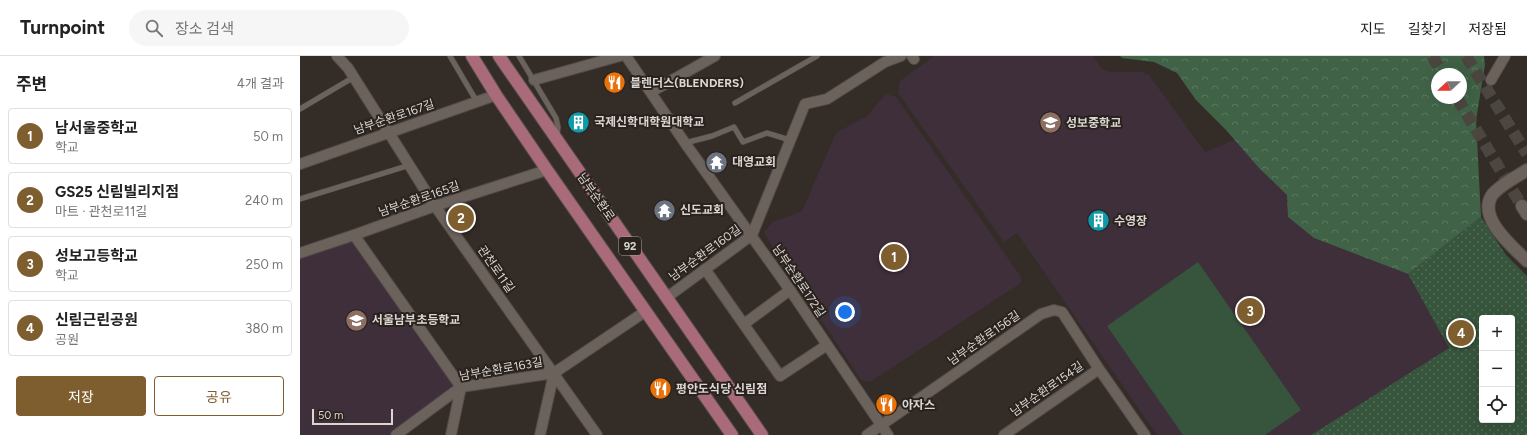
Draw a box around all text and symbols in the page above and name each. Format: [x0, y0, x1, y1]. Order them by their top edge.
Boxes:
search box [129, 10, 409, 46]
text: Turnpoint [20, 16, 105, 39]
icon: search [143, 17, 165, 39]
text: 장소 검색 [175, 20, 234, 38]
text: 지도 [1360, 21, 1386, 38]
text: 길찾기 [1408, 21, 1446, 38]
text: 저장됨 [1468, 21, 1507, 38]
north arrow [1431, 68, 1467, 104]
restaurant icon: 블렌더스(BLENDERS) [601, 70, 627, 96]
text: 주변 [16, 74, 47, 94]
text: 4개 결과 [237, 76, 284, 91]
place label: 블렌더스(BLENDERS) [630, 76, 744, 90]
street label: 남부순환로167길 [352, 97, 436, 137]
building icon: 국제신학대학원대학교 [566, 109, 592, 135]
school or university icon: 성보중학교 [1038, 110, 1064, 136]
place label: 국제신학대학원대학교 [594, 115, 704, 129]
place label: 성보중학교 [1066, 116, 1121, 130]
text: 남서울중학교 [55, 119, 138, 137]
text: 1 [27, 129, 33, 144]
text: 50 m [253, 129, 283, 144]
text: 학교 [55, 140, 79, 155]
temple icon: 대영교회 [704, 149, 730, 175]
place label: 대영교회 [732, 155, 776, 169]
street label: 남부순환로 [574, 170, 618, 224]
street label: 남부순환로165길 [377, 179, 461, 219]
text: GS25 신림빌리지점 [55, 183, 179, 201]
text: 2 [26, 193, 34, 208]
text: 240 m [245, 193, 283, 208]
temple icon: 신도교회 [652, 197, 678, 223]
pin: 2 [448, 203, 474, 233]
place label: 신도교회 [680, 203, 724, 217]
text: 마트 · 관천로11길 [55, 204, 147, 219]
building icon: 수영장 [1085, 208, 1111, 234]
place label: 수영장 [1114, 214, 1147, 228]
street label: 남부순환로160길 [666, 222, 744, 284]
road number: 92 [619, 237, 641, 255]
street label: 남부순환로172길 [770, 242, 828, 320]
pin: 1 [881, 242, 907, 272]
street label: 관천로11길 [475, 243, 517, 295]
text: 성보고등학교 [55, 247, 138, 265]
text: 3 [26, 257, 34, 272]
text: 250 m [246, 257, 283, 272]
text: 학교 [55, 268, 79, 283]
pin: 3 [1237, 296, 1263, 326]
your location [835, 302, 855, 322]
school or university icon: 서울남부초등학교 [344, 307, 370, 333]
street label: 남부순환로156길 [945, 308, 1023, 368]
text: 신림근린공원 [55, 311, 138, 329]
place label: 서울남부초등학교 [372, 313, 460, 327]
map controls [1479, 315, 1515, 423]
button: + [1479, 315, 1515, 351]
pin: 4 [1448, 318, 1474, 348]
text: 4 [26, 321, 34, 336]
text: 380 m [245, 321, 283, 336]
text: 공원 [55, 332, 79, 347]
button: − [1479, 351, 1515, 387]
street label: 남부순환로163길 [458, 355, 544, 383]
street label: 남부순환로154길 [1008, 359, 1086, 419]
button: 저장 [16, 376, 146, 416]
button: 공유 [154, 376, 284, 416]
restaurant icon: 평안도식당 신림점 [647, 376, 673, 402]
place label: 평안도식당 신림점 [676, 382, 767, 396]
button: locate [1479, 387, 1515, 423]
restaurant icon: 아자스 [874, 392, 900, 418]
place label: 아자스 [902, 398, 935, 412]
scale bar [312, 407, 393, 426]
text: 50 m [318, 409, 343, 422]

